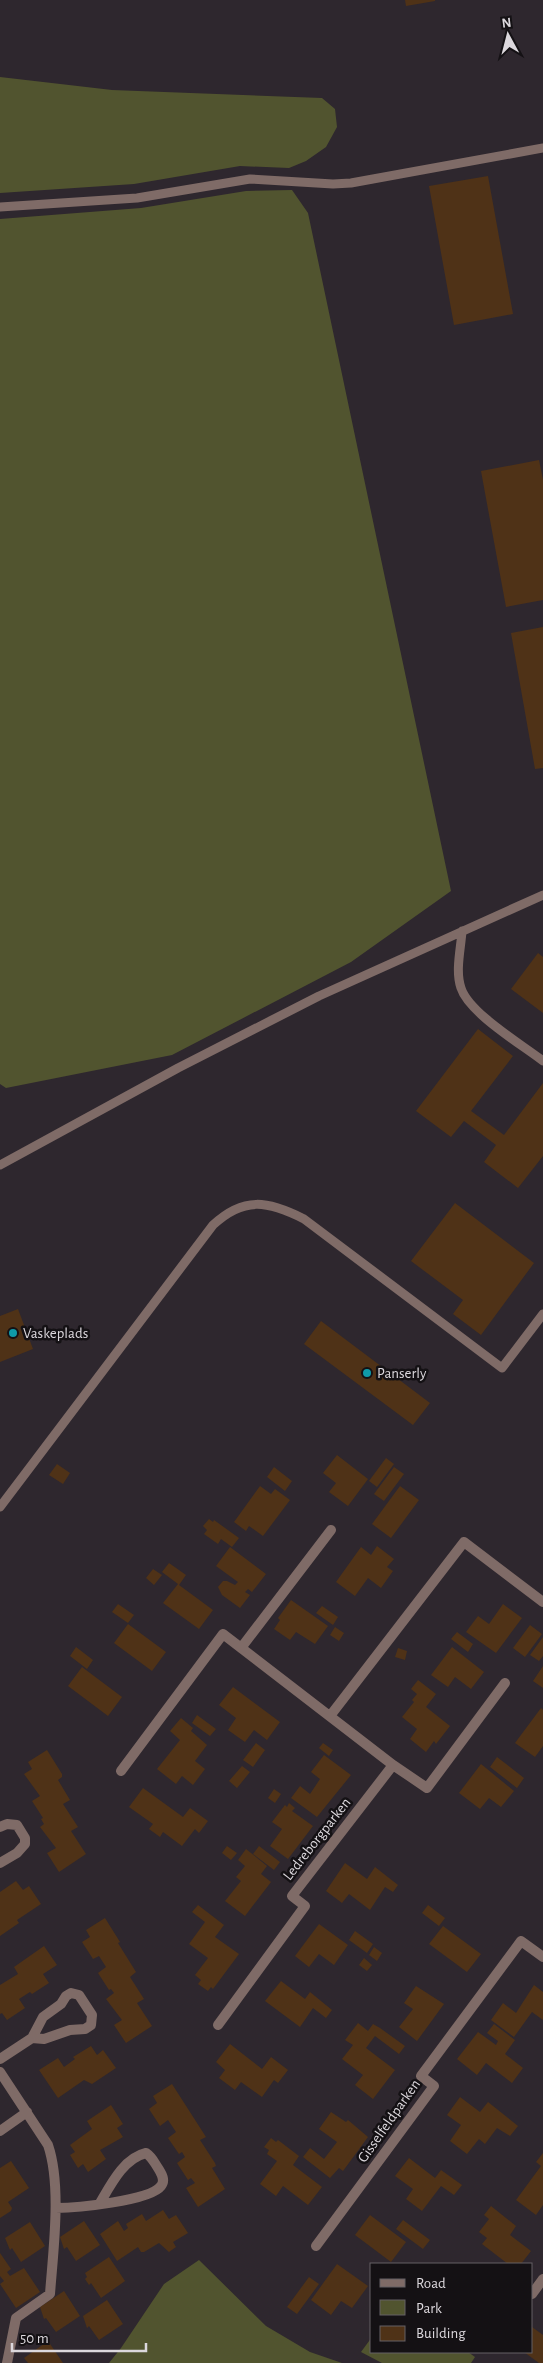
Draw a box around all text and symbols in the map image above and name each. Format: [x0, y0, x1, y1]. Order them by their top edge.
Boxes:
north arrow [483, 10, 533, 60]
text: N [501, 16, 512, 31]
place label: Vaskeplads [23, 1326, 88, 1341]
marker: Vaskeplads [7, 1327, 19, 1339]
place label: Panserly [377, 1366, 427, 1381]
marker: Panserly [361, 1367, 373, 1379]
street label: Ledreborgparken [280, 1795, 354, 1883]
street label: Gisselfeldparken [355, 2077, 423, 2165]
legend [370, 2263, 533, 2353]
text: Road [416, 2276, 446, 2291]
text: Park [416, 2301, 442, 2316]
scale bar [12, 2320, 146, 2352]
text: Building [416, 2326, 466, 2341]
text: 50 m [20, 2331, 49, 2346]

